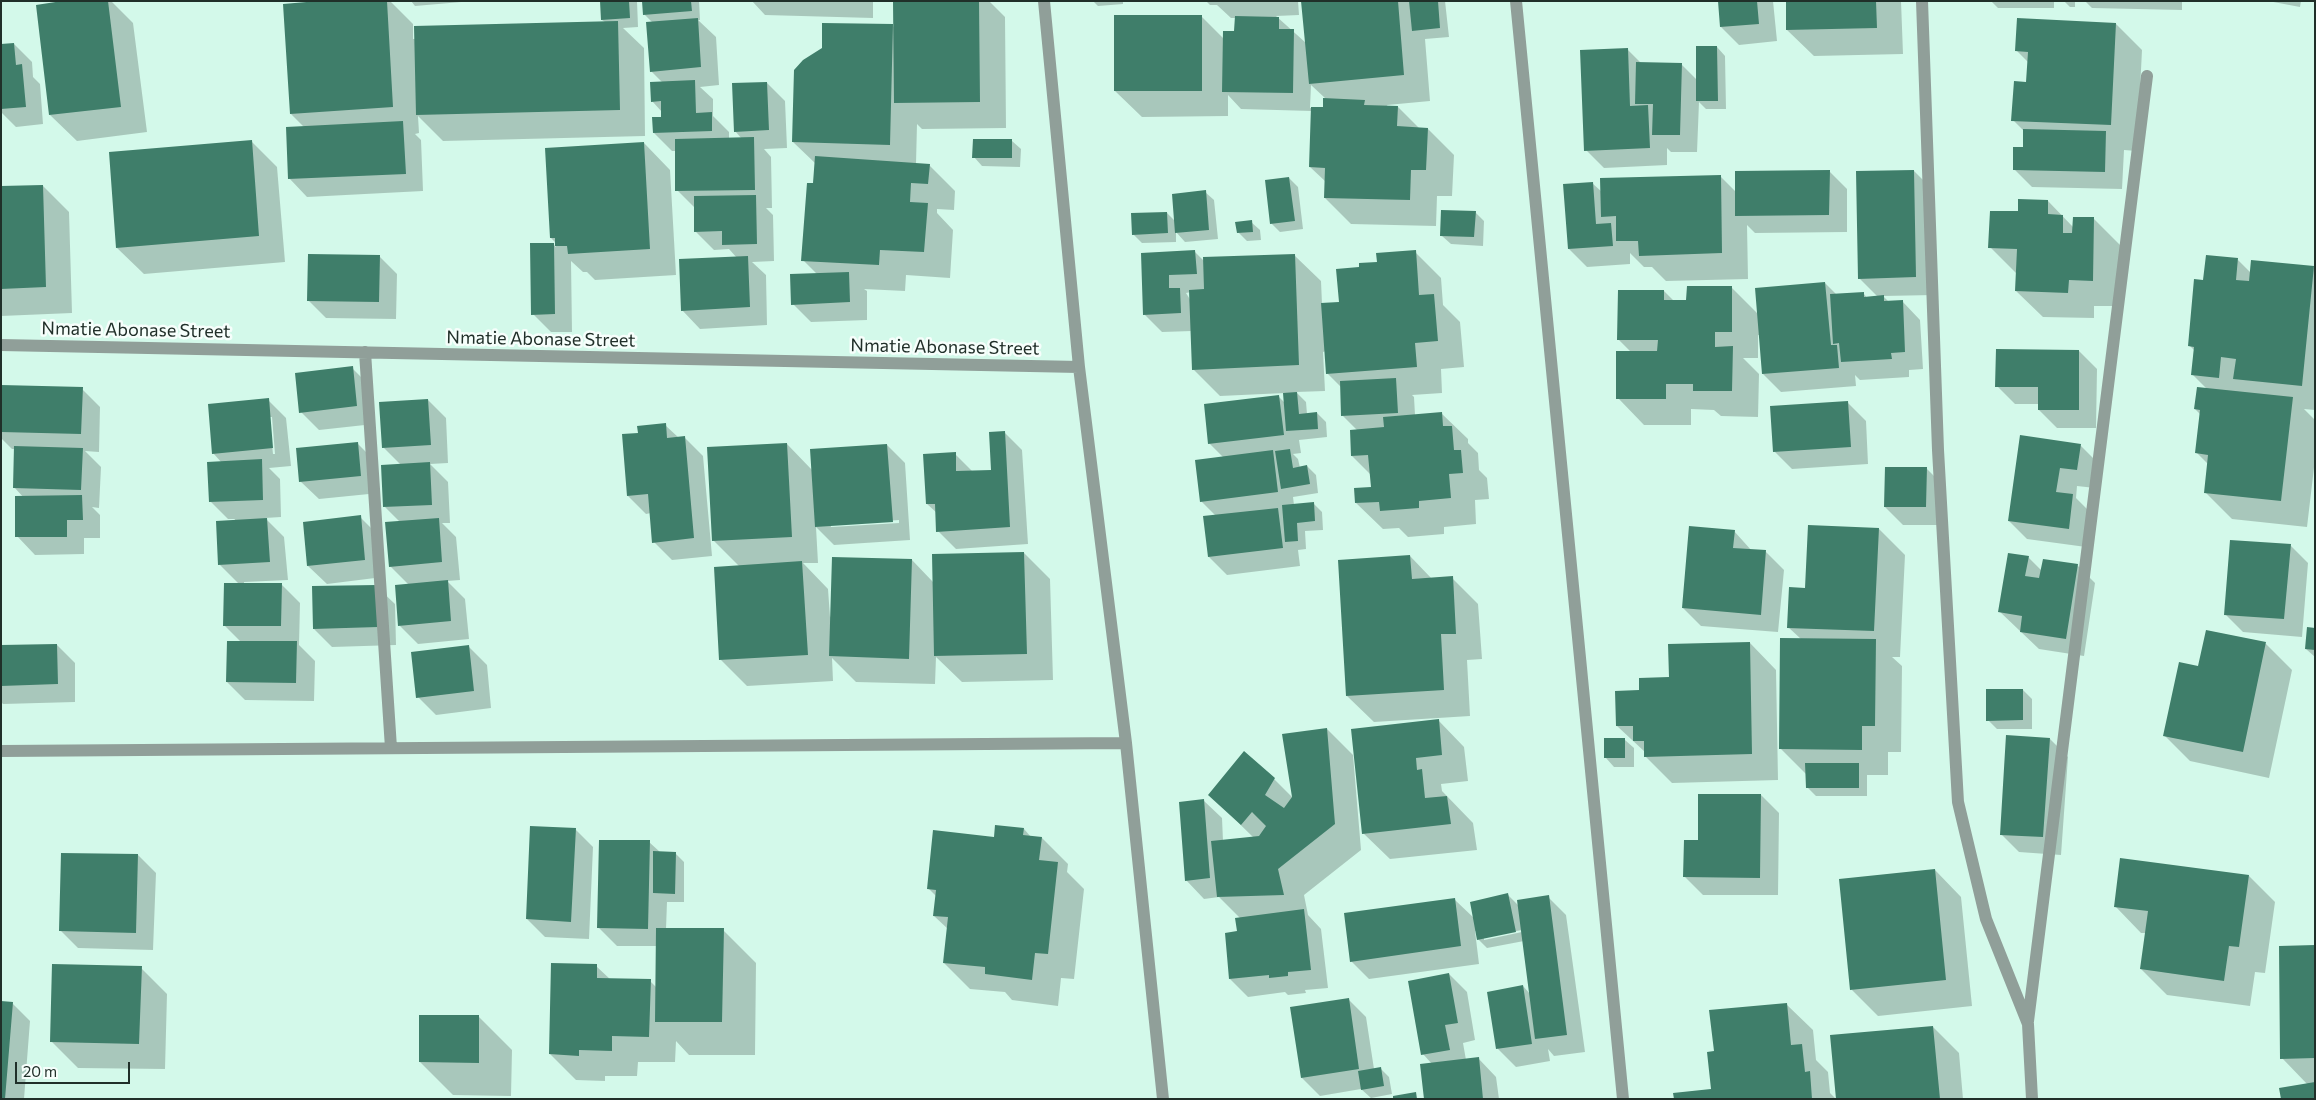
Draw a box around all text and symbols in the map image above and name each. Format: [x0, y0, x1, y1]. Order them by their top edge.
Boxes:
street label: Nmatie Abonase Street [41, 318, 231, 342]
street label: Nmatie Abonase Street [446, 327, 636, 351]
street label: Nmatie Abonase Street [850, 335, 1040, 359]
scale bar [18, 1052, 132, 1084]
text: 20 m [23, 1062, 57, 1080]

